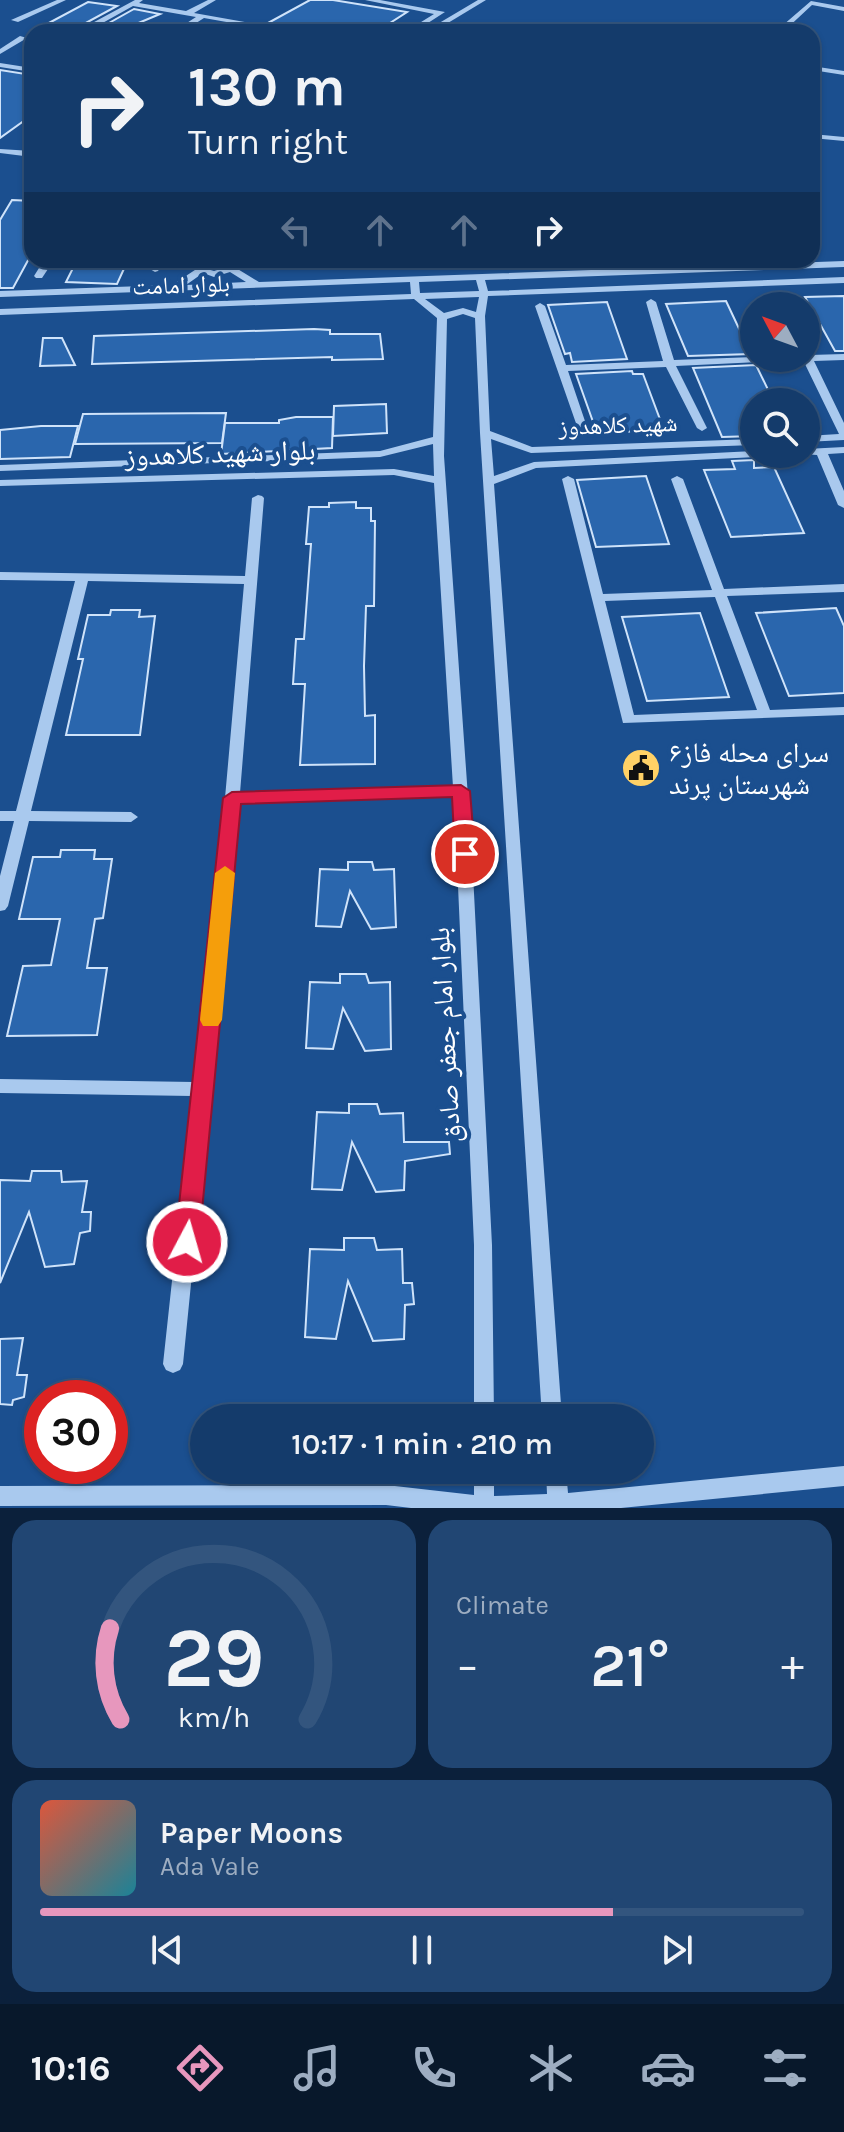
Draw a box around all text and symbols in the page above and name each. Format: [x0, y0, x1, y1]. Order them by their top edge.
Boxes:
text: 130 m [188, 54, 346, 119]
icon: right [56, 56, 160, 160]
text: Turn right [188, 121, 348, 163]
icon: left [274, 208, 318, 252]
icon: ahead [358, 208, 402, 252]
icon: ahead [442, 208, 486, 252]
icon: right [526, 208, 570, 252]
street label: بلوار امامت [132, 269, 230, 301]
north arrow [740, 292, 820, 372]
map controls [740, 292, 820, 468]
button: search [740, 388, 820, 468]
street label: شهید کلاهدوز [557, 409, 678, 441]
street label: بلوار شهید کلاهدوز [123, 433, 316, 473]
place label: سرای محله فاز۶ شهرستان پرند [669, 736, 829, 801]
public building icon: سرای محله فاز۶ شهرستان پرند [620, 747, 662, 789]
pin [431, 820, 499, 888]
icon: arrive [443, 832, 487, 876]
street label: بلوار امام جعفر صادق [423, 926, 469, 1144]
position arrow [145, 1200, 229, 1284]
speed limit sign: 30 [24, 1380, 128, 1484]
text: 10:17 · 1 min · 210 m [291, 1426, 553, 1462]
text: Climate [456, 1590, 549, 1621]
text: 29 [163, 1610, 265, 1707]
text: 21° [590, 1631, 670, 1701]
text: − [456, 1640, 479, 1691]
text: + [781, 1640, 804, 1691]
text: km/h [178, 1701, 250, 1734]
text: Paper Moons [160, 1815, 343, 1851]
text: Ada Vale [160, 1851, 260, 1882]
icon: previous [145, 1928, 189, 1972]
icon: pause [400, 1928, 444, 1972]
icon: next [655, 1928, 699, 1972]
icon: directions [172, 2040, 228, 2096]
icon: music [289, 2040, 345, 2096]
icon: phone [406, 2040, 462, 2096]
icon: climate [523, 2040, 579, 2096]
icon: car [640, 2040, 696, 2096]
icon: filters [757, 2040, 813, 2096]
text: 10:16 [31, 2047, 111, 2089]

